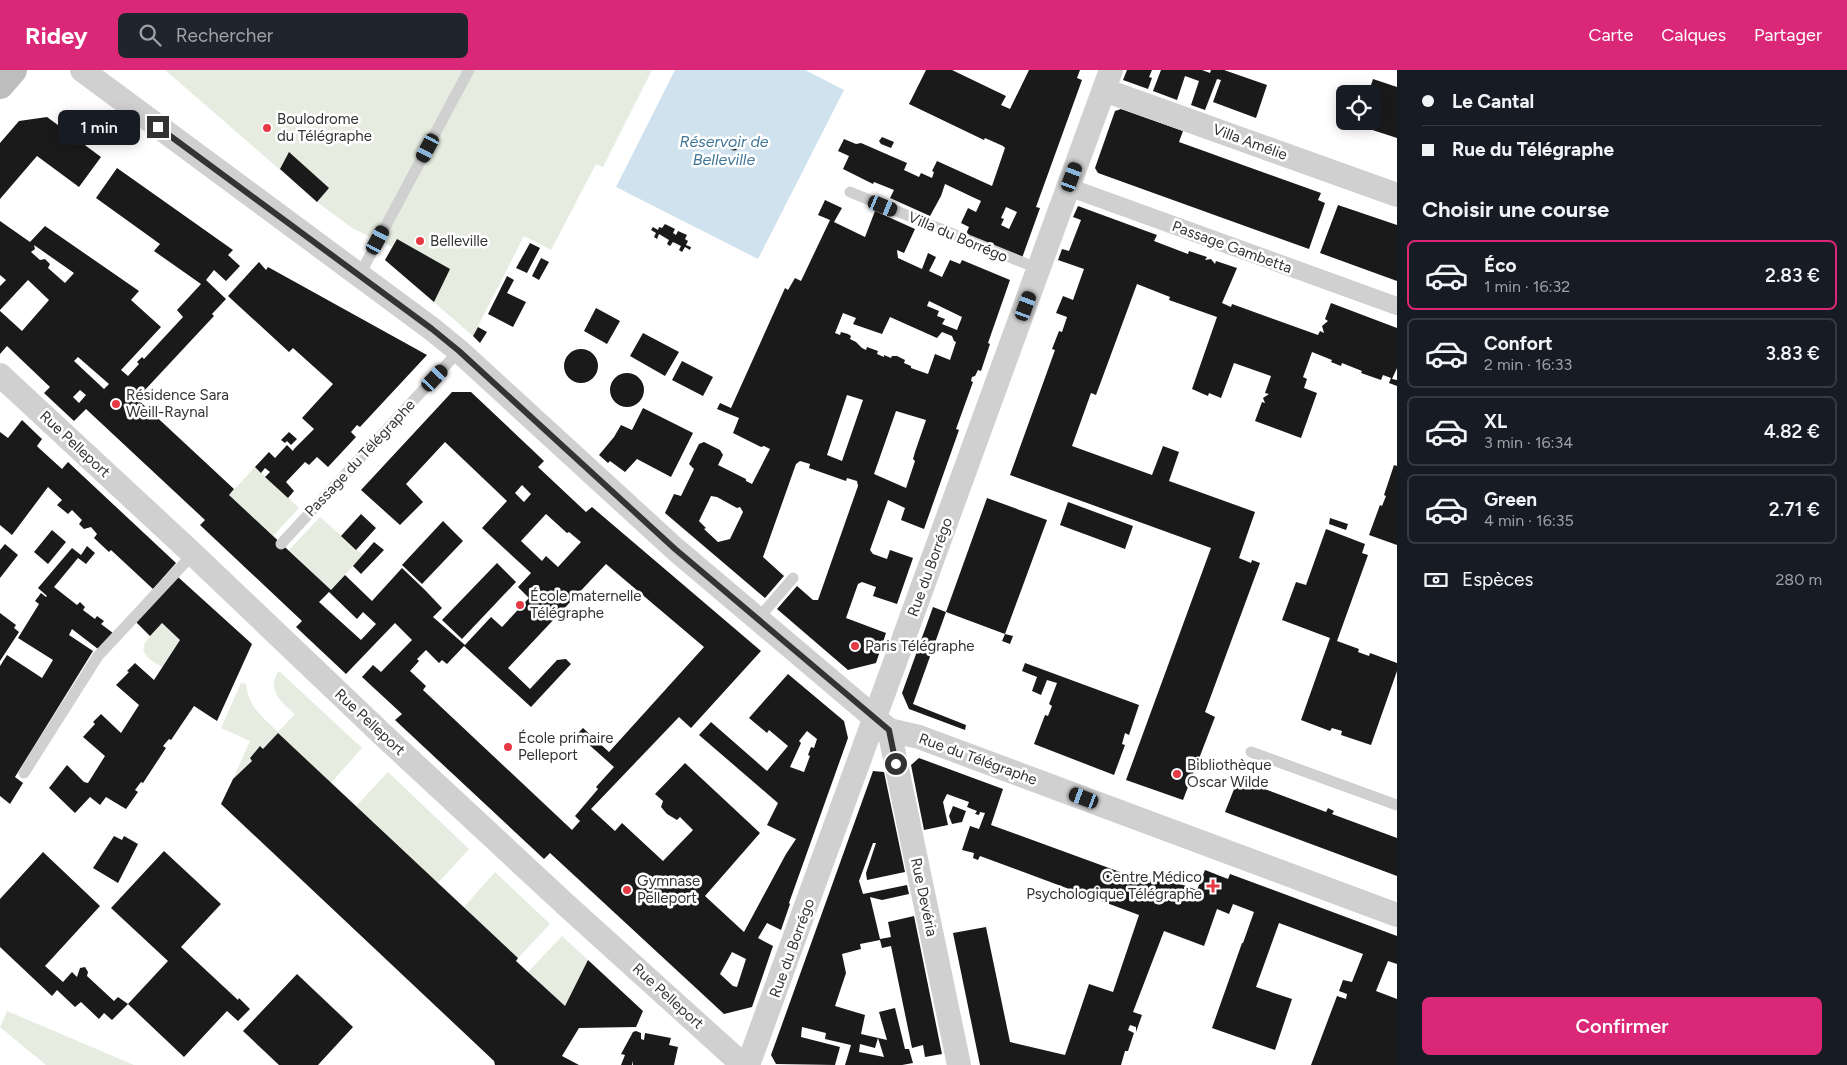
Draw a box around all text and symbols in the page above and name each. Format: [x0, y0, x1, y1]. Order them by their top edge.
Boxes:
search box [118, 13, 468, 58]
text: Ridey [25, 21, 88, 50]
icon: search [136, 21, 164, 49]
text: Rechercher [176, 24, 273, 47]
text: Carte [1588, 24, 1633, 46]
text: Calques [1661, 24, 1726, 46]
text: Partager [1754, 24, 1822, 46]
map controls [1336, 85, 1381, 130]
button: locate [1336, 85, 1381, 130]
text: Le Cantal [1452, 90, 1534, 113]
callout: 1 min [58, 110, 140, 144]
place label: Boulodrome du Télégraphe [277, 110, 372, 145]
route end [147, 116, 169, 138]
text: 1 min [80, 118, 118, 137]
street label: Villa Amélie [1210, 120, 1290, 164]
marker: Boulodrome du Télégraphe [261, 122, 273, 134]
car [414, 131, 441, 165]
water label: Réservoir de Belleville [679, 132, 769, 169]
text: Rue du Télégraphe [1452, 138, 1614, 161]
car [1059, 160, 1084, 194]
car [866, 193, 899, 219]
text: Choisir une course [1422, 196, 1609, 223]
street label: Villa du Borrégo [906, 208, 1011, 266]
street label: Passage Gambetta [1170, 217, 1294, 277]
car [364, 223, 391, 257]
place label: Belleville [430, 232, 488, 250]
marker: Belleville [414, 235, 426, 247]
icon: car [1424, 253, 1469, 298]
text: Éco [1484, 254, 1517, 277]
text: 2.83 € [1765, 264, 1820, 287]
text: 1 min · 16:32 [1484, 277, 1570, 296]
car [1013, 289, 1038, 323]
icon: car [1424, 331, 1469, 376]
text: Confort [1484, 332, 1553, 355]
text: 3.83 € [1765, 342, 1820, 365]
text: 2 min · 16:33 [1484, 355, 1572, 374]
car [419, 362, 450, 394]
place label: Résidence Sara Weill-Raynal [126, 386, 229, 421]
street label: Passage du Télégraphe [301, 396, 419, 520]
marker: Résidence Sara Weill-Raynal [110, 398, 122, 410]
street label: Rue Pelleport [36, 407, 114, 481]
icon: car [1424, 409, 1469, 454]
text: XL [1484, 410, 1507, 433]
text: 4.82 € [1764, 420, 1820, 443]
text: 3 min · 16:34 [1484, 433, 1573, 452]
icon: car [1424, 487, 1469, 532]
text: Green [1484, 488, 1537, 511]
text: 2.71 € [1769, 498, 1820, 521]
text: 4 min · 16:35 [1484, 511, 1574, 530]
street label: Rue du Borrégo [904, 515, 956, 619]
icon: cash [1422, 566, 1450, 594]
text: Espèces [1462, 568, 1533, 591]
text: 280 m [1775, 570, 1822, 589]
place label: École maternelle Télégraphe [530, 587, 642, 622]
marker: École maternelle Télégraphe [514, 599, 526, 611]
place label: Paris Télégraphe [865, 637, 974, 655]
marker: Paris Télégraphe [849, 640, 861, 652]
street label: Rue Pelleport [331, 685, 409, 759]
place label: École primaire Pelleport [518, 729, 613, 764]
street label: Rue du Télégraphe [916, 729, 1040, 789]
marker: École primaire Pelleport [502, 741, 514, 753]
route start [885, 753, 907, 775]
place label: Bibliothèque Oscar Wilde [1187, 756, 1271, 791]
marker: Bibliothèque Oscar Wilde [1171, 768, 1183, 780]
car [1067, 786, 1100, 810]
street label: Rue Devéria [907, 856, 941, 938]
place label: Centre Médico Psychologique Télégraphe [1026, 868, 1202, 903]
place label: Gymnase Pelleport [637, 872, 700, 907]
marker: Centre Médico Psychologique Télégraphe [1206, 879, 1220, 893]
marker: Gymnase Pelleport [621, 884, 633, 896]
street label: Rue du Borrégo [766, 896, 818, 1000]
street label: Rue Pelleport [629, 959, 708, 1033]
button: Confirmer [1422, 997, 1822, 1055]

